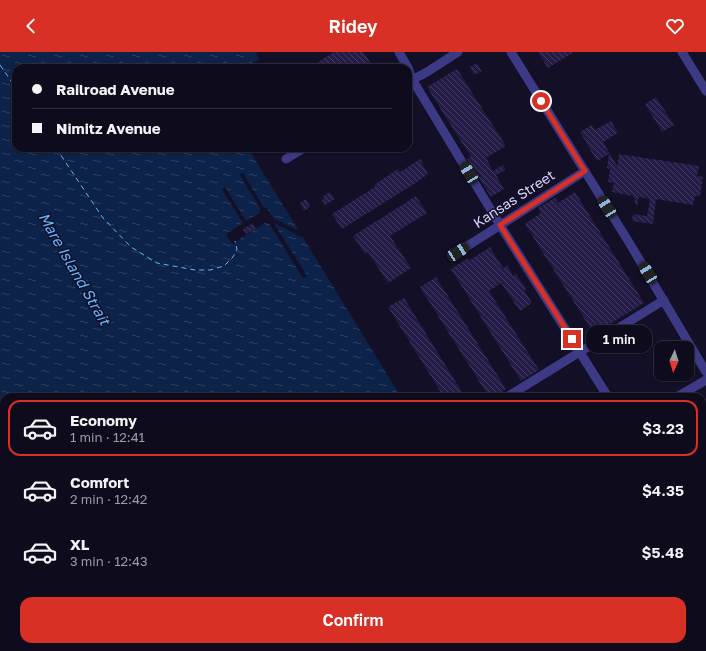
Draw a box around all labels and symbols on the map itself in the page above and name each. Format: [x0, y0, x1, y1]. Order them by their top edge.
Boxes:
route start [532, 92, 550, 110]
car [458, 160, 480, 186]
street label: Kansas Street [470, 166, 558, 231]
car [596, 194, 618, 220]
water label: Mare Island Strait [35, 209, 115, 330]
car [445, 240, 471, 264]
car [637, 260, 659, 286]
callout: 1 min [586, 325, 652, 353]
route end [563, 330, 581, 348]
north arrow [654, 341, 694, 381]

